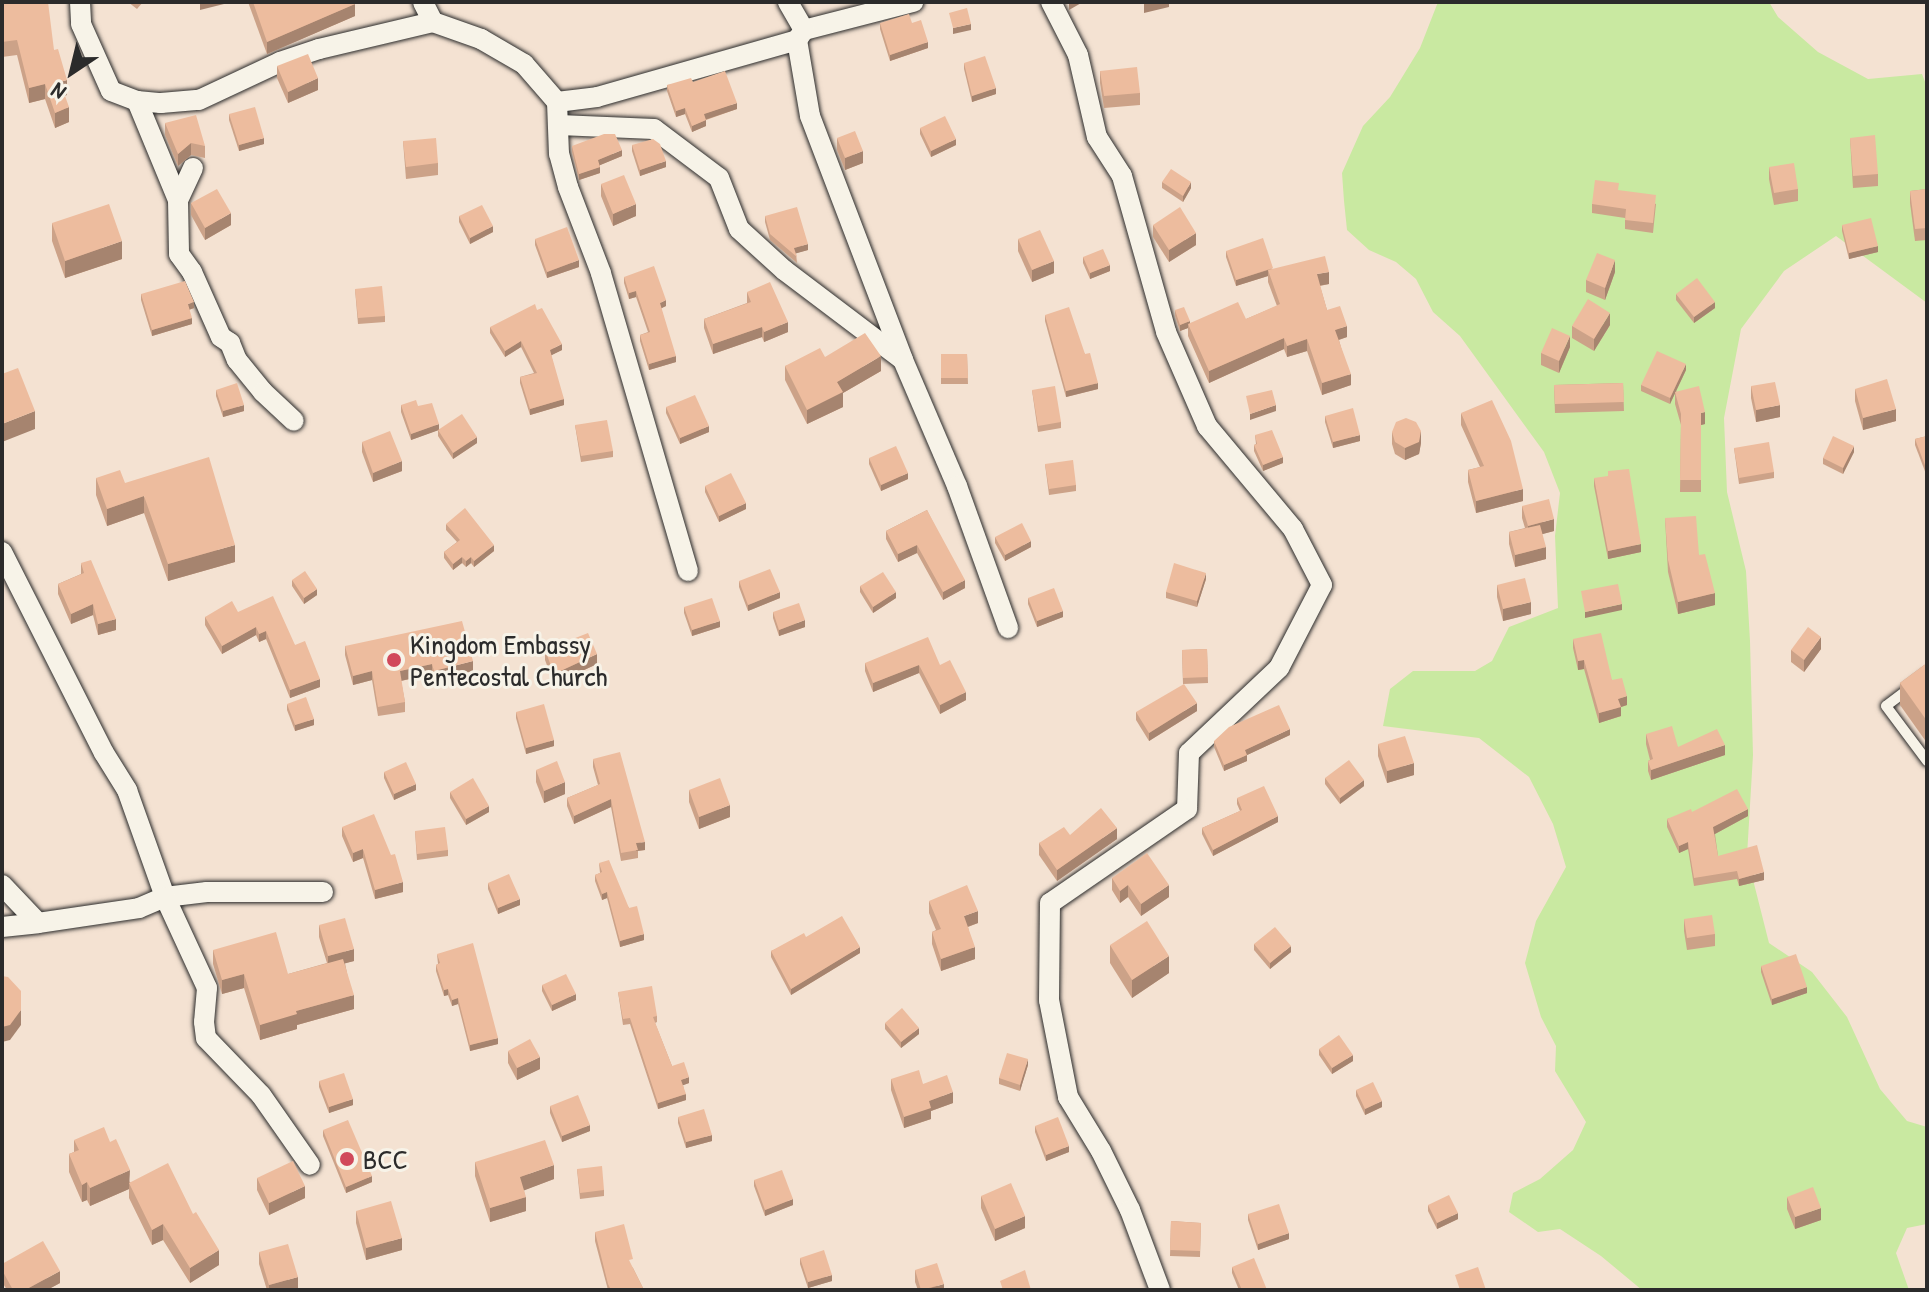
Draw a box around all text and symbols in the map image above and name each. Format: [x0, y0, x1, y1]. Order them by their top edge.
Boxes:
north arrow [32, 32, 112, 112]
text: N [45, 76, 72, 107]
place label: Kingdom Embassy Pentecostal Church [410, 627, 607, 693]
marker: Kingdom Embassy Pentecostal Church [385, 651, 403, 669]
place label: BCC [363, 1142, 408, 1176]
marker: BCC [338, 1150, 356, 1168]

